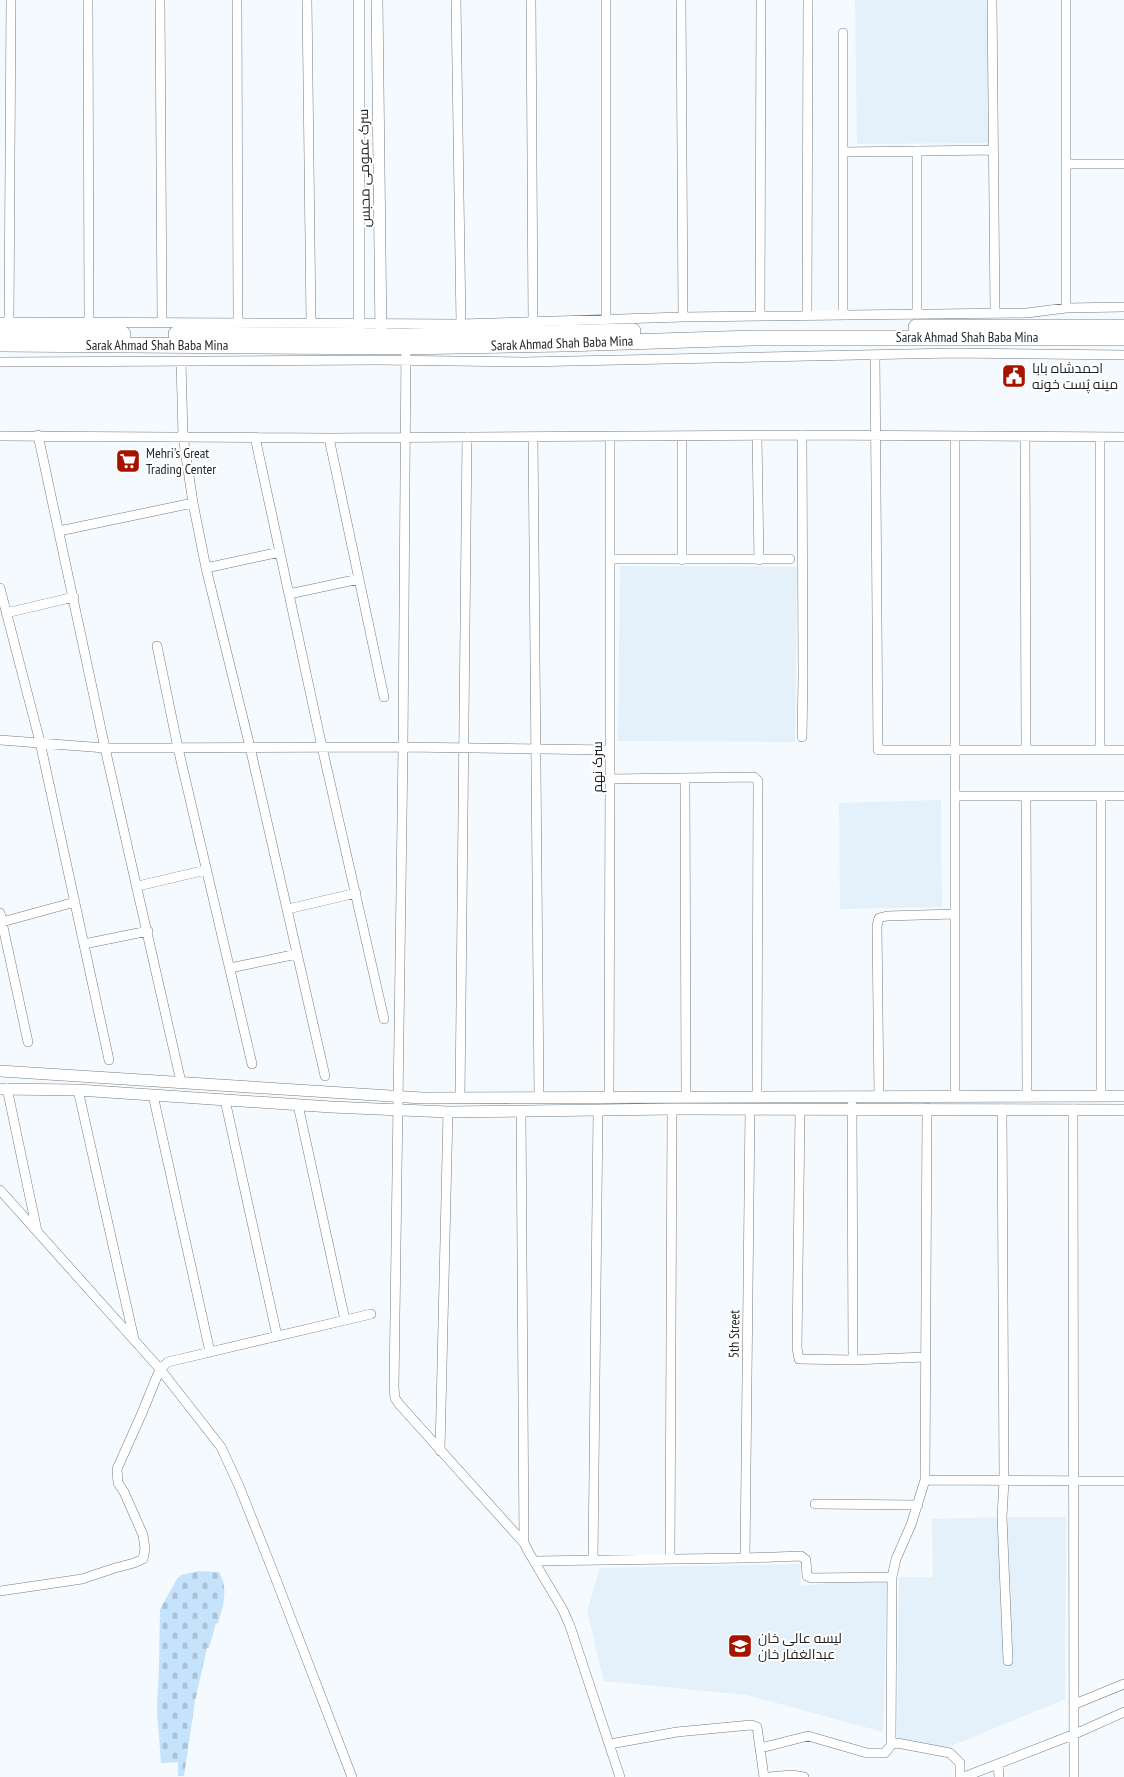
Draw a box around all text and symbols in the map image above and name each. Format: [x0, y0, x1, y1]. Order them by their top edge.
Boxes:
street label: سرک عمومی محبس [354, 109, 374, 227]
street label: Sarak Ahmad Shah Baba Mina [896, 328, 1038, 346]
street label: Sarak Ahmad Shah Baba Mina [490, 332, 634, 354]
street label: Sarak Ahmad Shah Baba Mina [86, 336, 228, 354]
place label: احمدشاه بابا مینه پُست خونه [1032, 359, 1118, 394]
public building icon: احمدشاه بابا مینه پُست خونه [1001, 363, 1027, 389]
place label: Mehri's Great Trading Center [146, 444, 216, 478]
supermarket icon: Mehri's Great Trading Center [115, 448, 141, 474]
street label: سرک نهم [588, 741, 607, 793]
street label: 5th Street [725, 1310, 743, 1358]
place label: لیسه عالی خان عبدالغفار خان [758, 1629, 842, 1663]
school or university icon: لیسه عالی خان عبدالغفار خان [727, 1633, 753, 1659]

